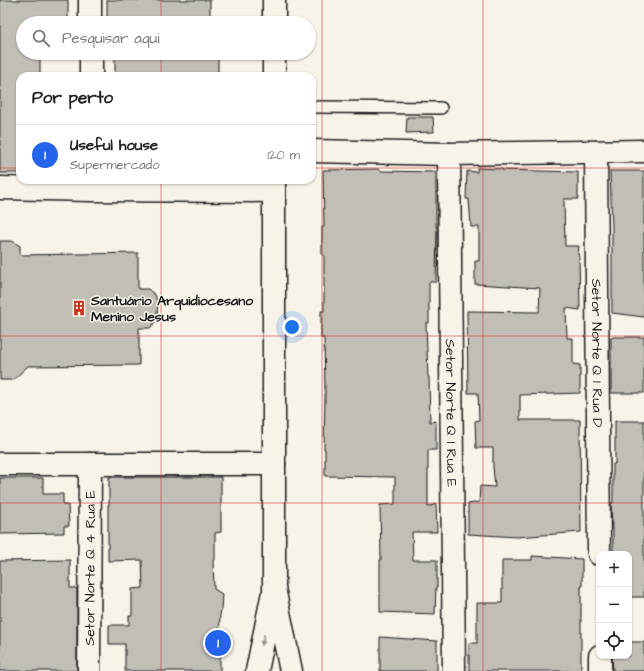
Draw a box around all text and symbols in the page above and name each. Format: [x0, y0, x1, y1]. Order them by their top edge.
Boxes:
search box [16, 16, 316, 60]
icon: search [30, 27, 52, 49]
text: Pesquisar aqui [62, 28, 159, 49]
text: Por perto [32, 86, 113, 110]
text: Useful house [70, 135, 158, 156]
text: 1 [44, 146, 46, 164]
text: 120 m [267, 146, 300, 164]
text: Supermercado [70, 156, 160, 174]
street label: Setor Norte Q 1 Rua D [586, 279, 607, 427]
place label: Santuário Arquidiocesano Menino Jesus [90, 291, 253, 327]
building icon: Santuário Arquidiocesano Menino Jesus [70, 299, 88, 317]
your location [282, 317, 302, 337]
street label: Setor Norte Q 1 Rua E [440, 339, 461, 488]
street label: Setor Norte Q 4 Rua E [80, 489, 101, 646]
map controls [596, 551, 632, 659]
button: + [596, 551, 632, 587]
button: − [596, 587, 632, 623]
button: locate [596, 623, 632, 659]
pin: 1 [205, 628, 231, 658]
one-way arrow [259, 634, 265, 646]

